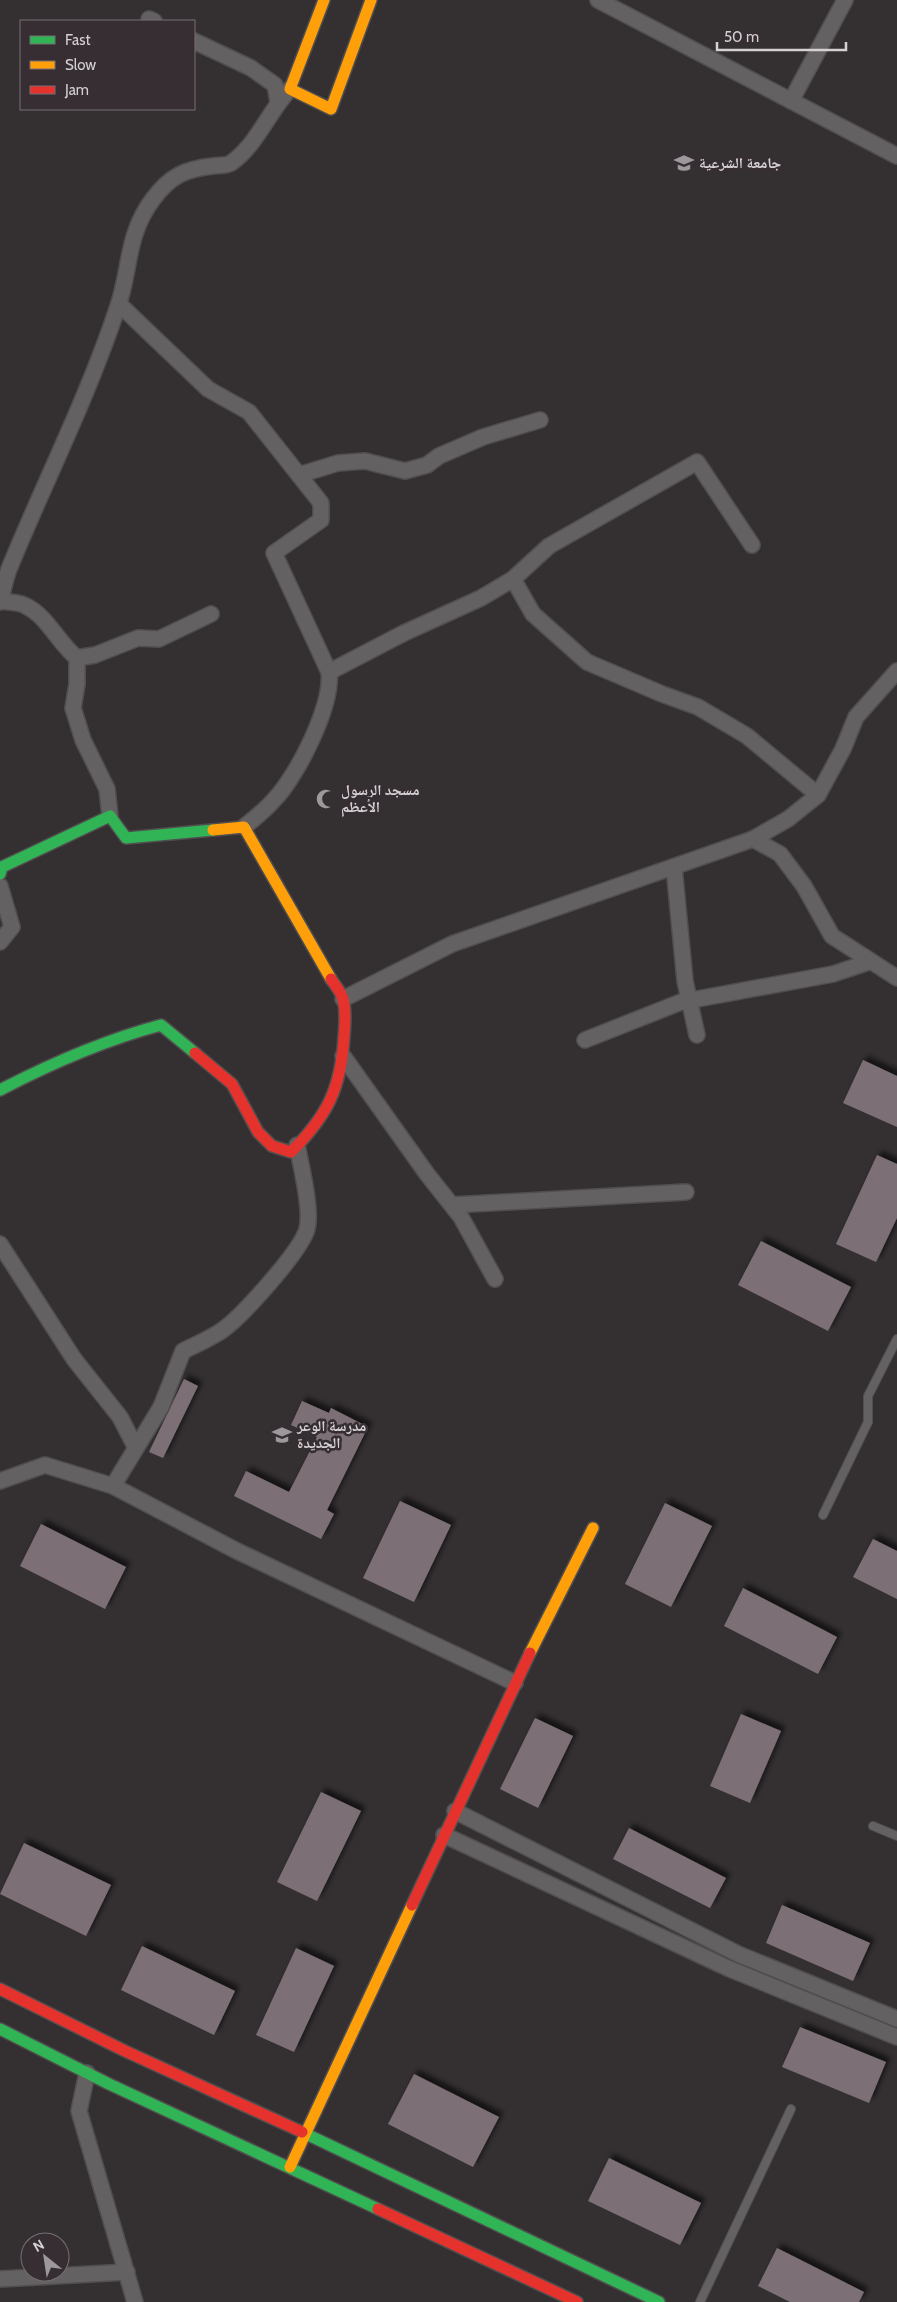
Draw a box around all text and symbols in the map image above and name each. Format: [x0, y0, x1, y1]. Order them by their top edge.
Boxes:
legend [20, 20, 195, 110]
scale bar [717, 20, 846, 52]
text: 50 m [724, 28, 759, 46]
text: Fast [65, 31, 90, 49]
text: Slow [65, 56, 96, 74]
text: Jam [64, 81, 89, 99]
school or university icon: جامعة الشرعية [673, 152, 695, 174]
place label: جامعة الشرعية [699, 154, 782, 172]
place label: مسجد الرسول الأعظم [341, 781, 420, 817]
mosque icon: مسجد الرسول الأعظم [315, 788, 337, 810]
place label: مدرسة الوعر الجديدة [296, 1417, 366, 1452]
school or university icon: مدرسة الوعر الجديدة [271, 1424, 293, 1446]
north arrow [20, 2232, 70, 2282]
text: N [30, 2235, 47, 2256]

